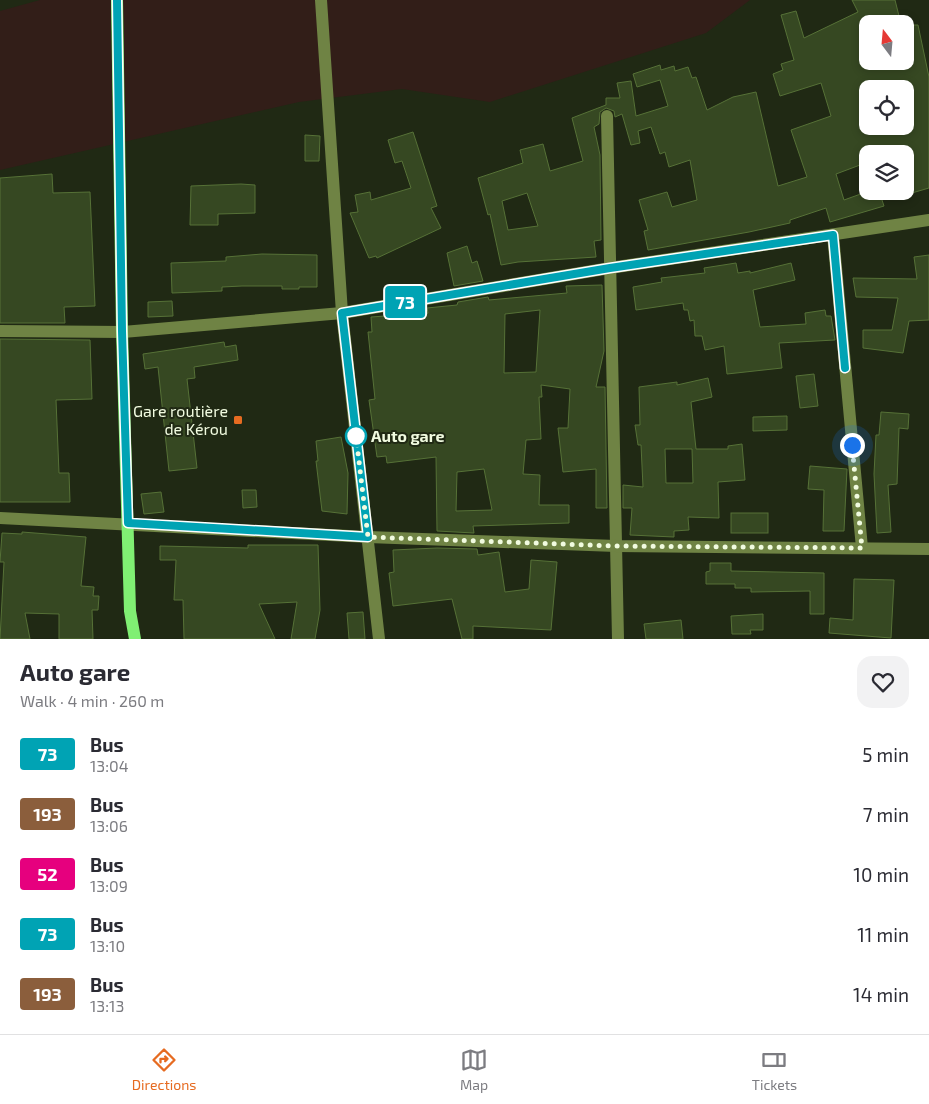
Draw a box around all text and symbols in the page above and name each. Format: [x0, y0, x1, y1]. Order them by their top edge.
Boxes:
north arrow [859, 15, 914, 70]
map controls [859, 15, 914, 200]
button: locate [859, 80, 914, 135]
button: layers [859, 145, 914, 200]
line badge: 73 [382, 286, 428, 318]
text: 73 [395, 291, 415, 313]
place label: Gare routière de Kérou [133, 401, 228, 438]
marker: Gare routière de Kérou [232, 414, 244, 426]
marker: Auto gare [345, 425, 367, 447]
place label: Auto gare [371, 426, 444, 445]
your location [840, 433, 865, 458]
button: heart [857, 656, 909, 708]
text: Auto gare [20, 657, 130, 686]
text: Walk · 4 min · 260 m [20, 691, 164, 710]
text: Bus [90, 733, 124, 756]
text: 73 [38, 743, 57, 765]
text: 5 min [862, 743, 909, 766]
text: 13:04 [90, 756, 129, 775]
text: Bus [90, 793, 124, 816]
text: 193 [33, 803, 62, 825]
text: 7 min [863, 803, 909, 826]
text: 13:06 [90, 816, 128, 835]
text: Bus [90, 853, 124, 876]
text: 52 [37, 863, 58, 885]
text: 10 min [853, 863, 909, 886]
text: 13:09 [90, 876, 128, 895]
text: Bus [90, 913, 124, 936]
text: 73 [38, 923, 57, 945]
text: 11 min [857, 923, 909, 946]
text: 13:10 [90, 936, 125, 955]
text: Bus [90, 973, 124, 996]
text: 193 [33, 983, 62, 1005]
text: 14 min [853, 983, 909, 1006]
text: 13:13 [90, 996, 124, 1015]
tab: Directions [132, 1046, 196, 1093]
tab: Map [460, 1046, 488, 1093]
tab: Tickets [752, 1046, 797, 1093]

